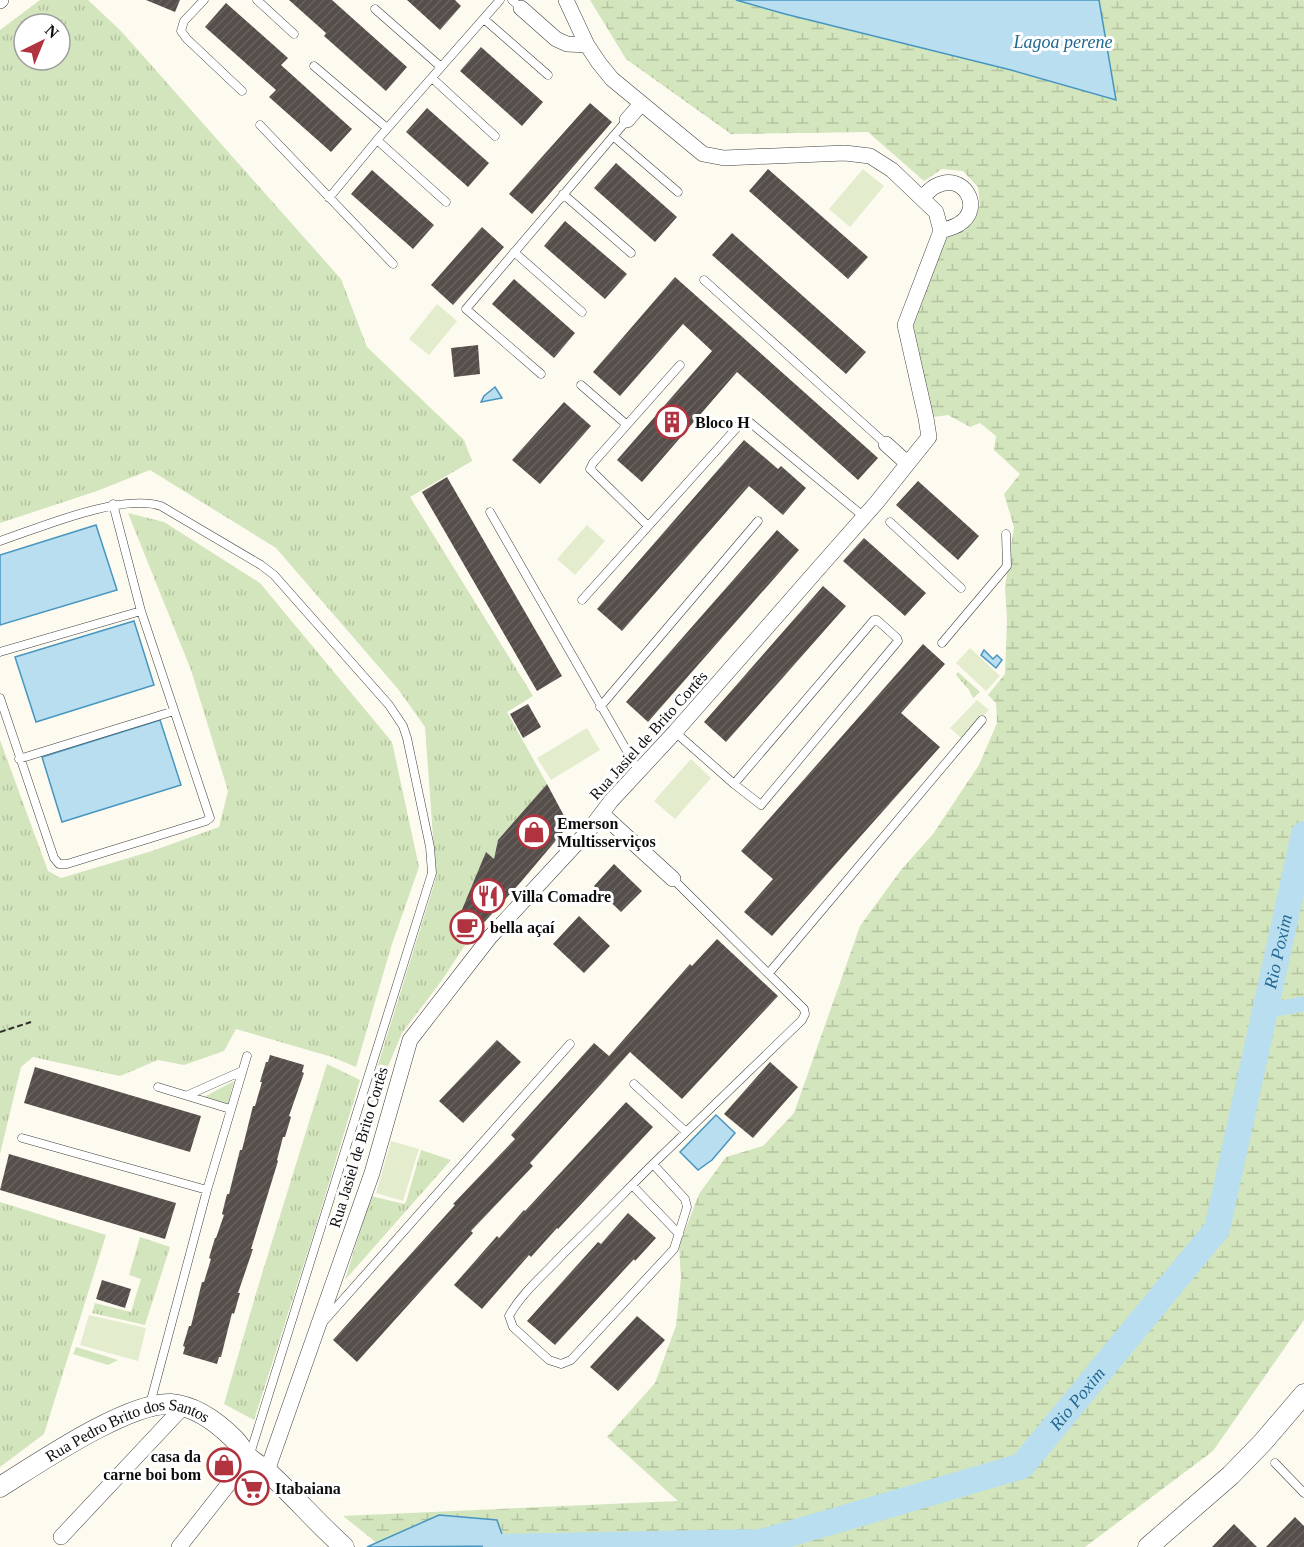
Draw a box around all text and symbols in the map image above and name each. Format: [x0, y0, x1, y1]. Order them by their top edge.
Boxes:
north arrow [12, 12, 72, 72]
text: N [42, 21, 62, 42]
water label: Lagoa perene [1013, 32, 1112, 52]
building icon: Bloco H [654, 404, 690, 440]
place label: Bloco H [695, 414, 750, 431]
street label: Rua Jasiel de Brito Cortês [586, 668, 711, 803]
shop icon: Emerson Multisserviços [516, 814, 552, 850]
place label: Emerson Multisserviços [557, 815, 656, 851]
restaurant icon: Villa Comadre [470, 878, 506, 914]
place label: Villa Comadre [511, 888, 611, 905]
cafe icon: bella açaí [449, 909, 485, 945]
water label: Rio Poxim [1260, 912, 1296, 991]
place label: bella açaí [490, 919, 555, 937]
street label: Rua Jasiel de Brito Cortês [326, 1065, 391, 1230]
water label: Rio Poxim [1045, 1363, 1109, 1435]
street label: Rua Pedro Brito dos Santos [43, 1396, 213, 1465]
shop icon: casa da carne boi bom [206, 1447, 242, 1483]
place label: casa da carne boi bom [103, 1448, 202, 1483]
supermarket icon: Itabaiana [234, 1470, 270, 1506]
place label: Itabaiana [275, 1480, 341, 1497]

